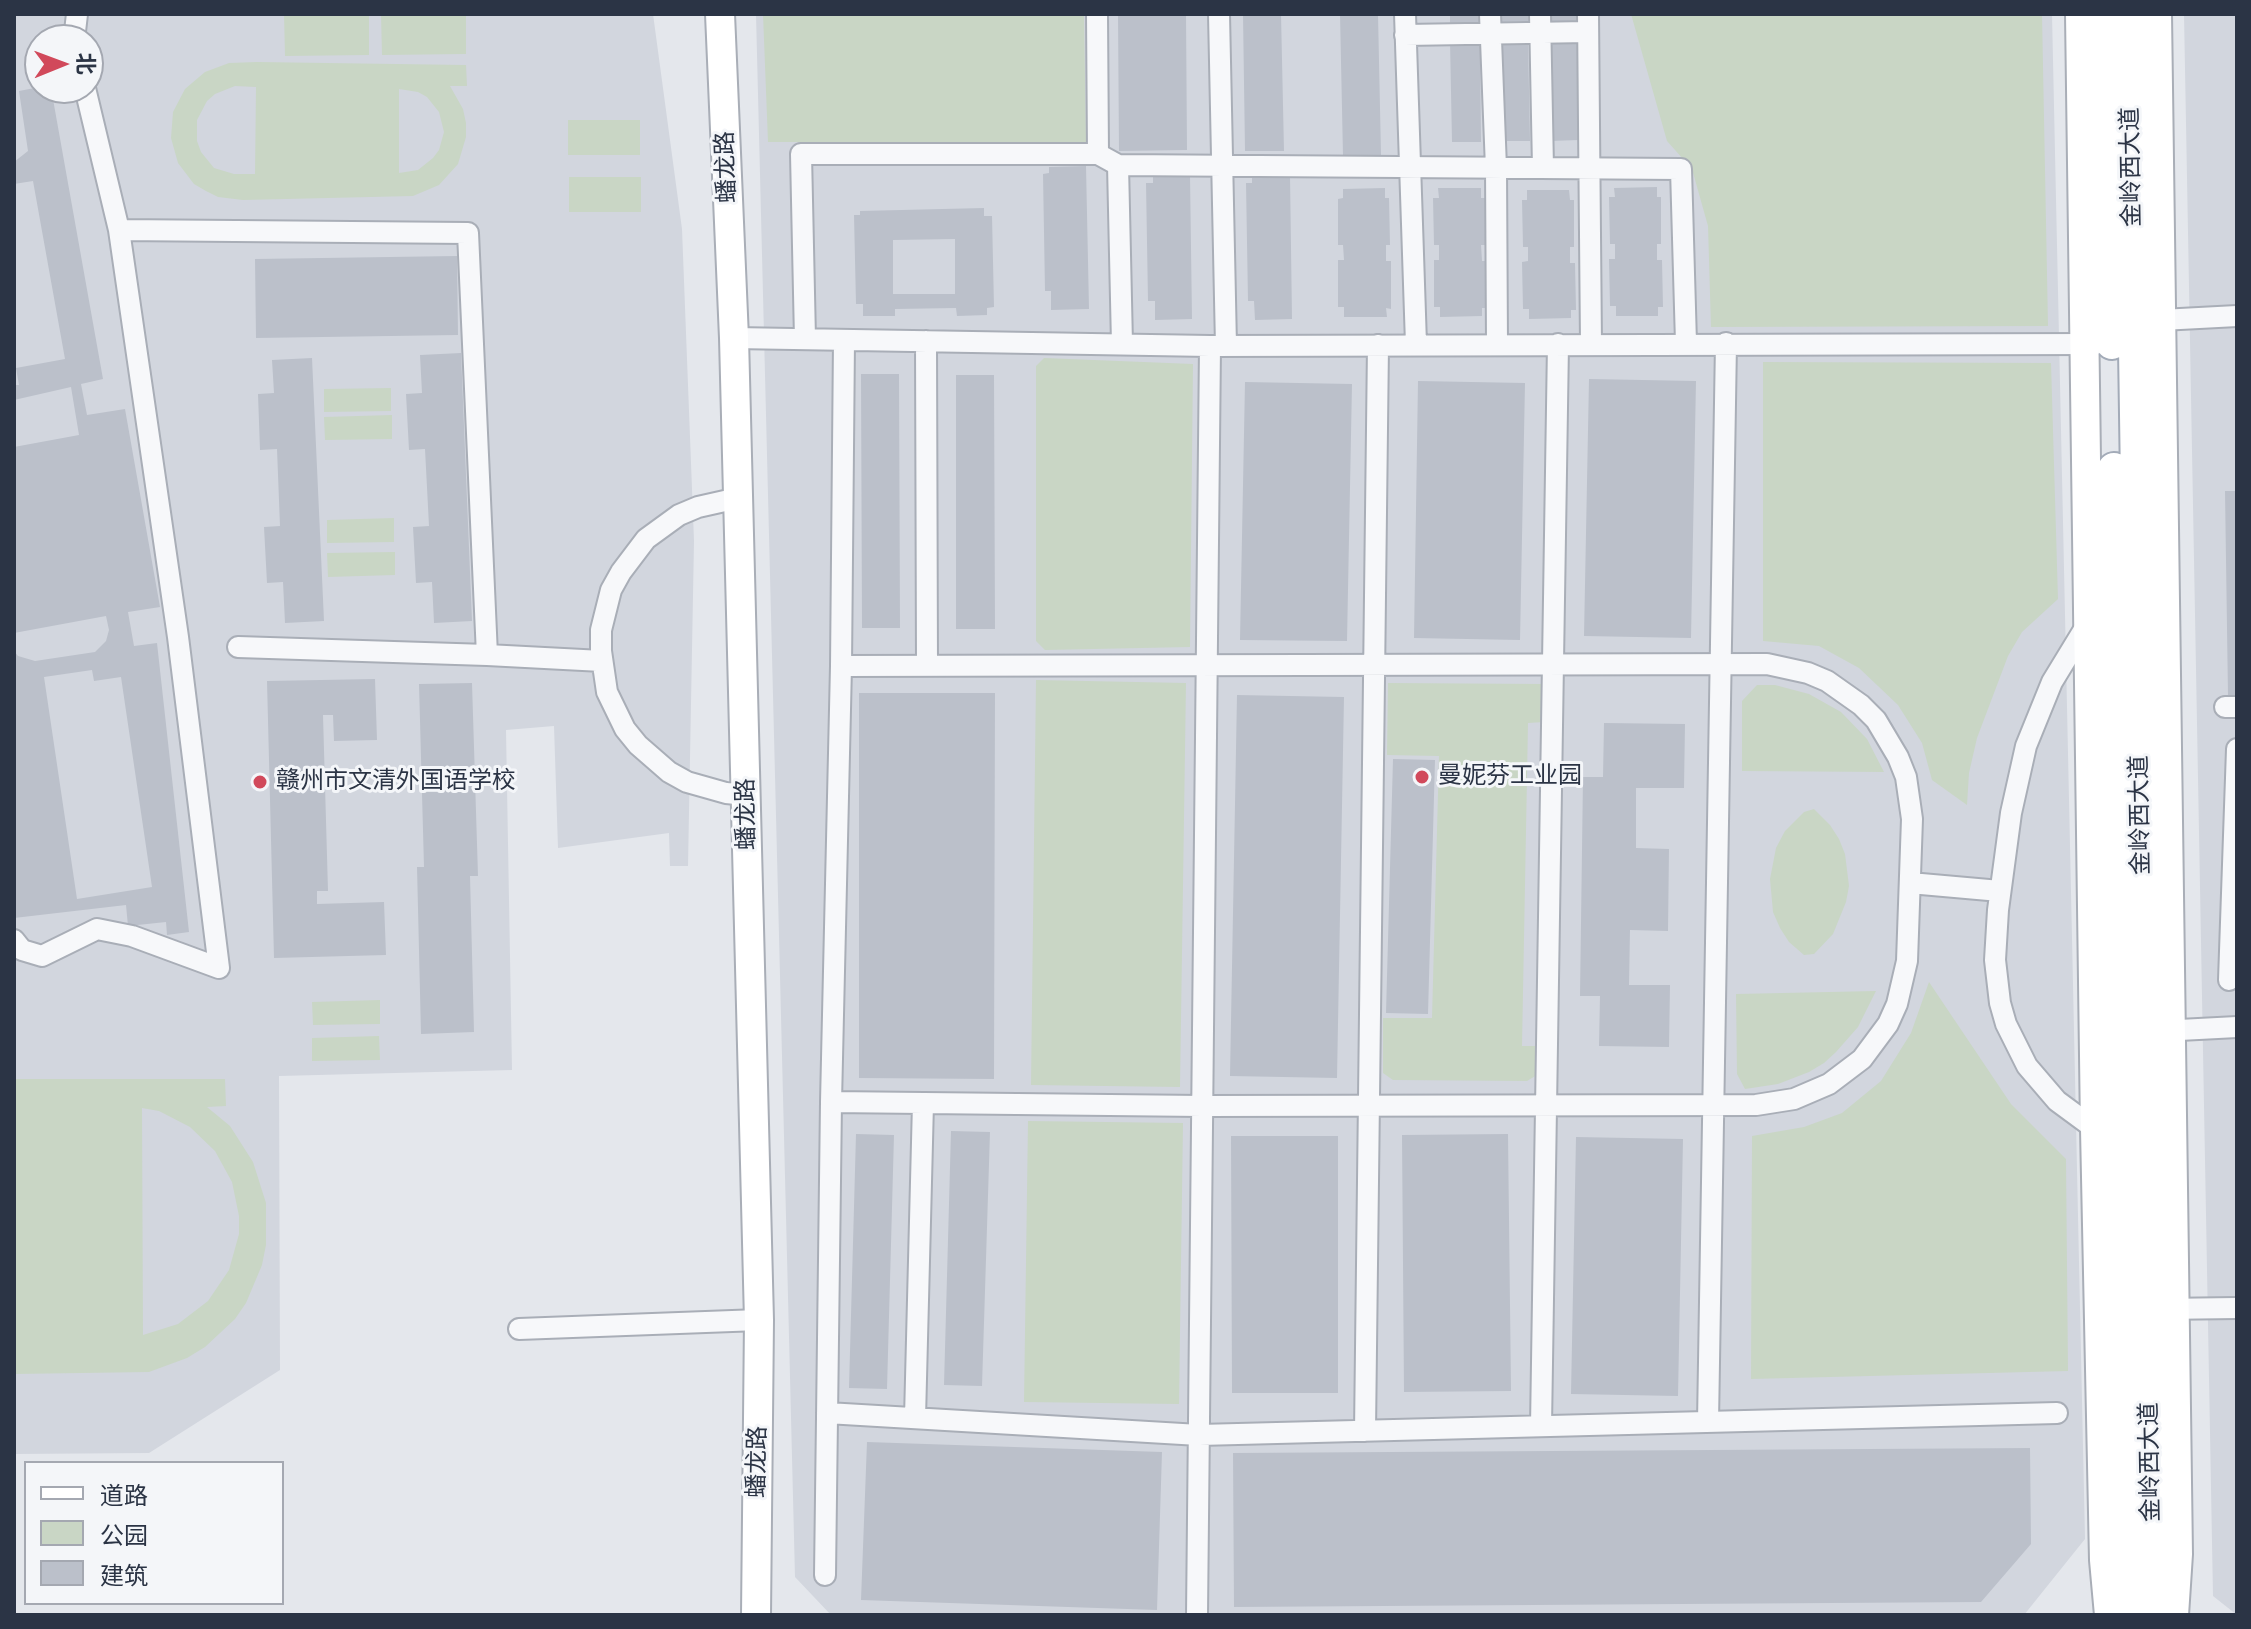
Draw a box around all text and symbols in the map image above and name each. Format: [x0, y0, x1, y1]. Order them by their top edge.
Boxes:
north arrow [24, 24, 104, 104]
text: 北 [71, 52, 101, 75]
street label: 金岭西大道 [2117, 107, 2147, 227]
street label: 蟠龙路 [711, 131, 743, 203]
street label: 金岭西大道 [2126, 755, 2156, 875]
place label: 曼妮芬工业园 [1438, 763, 1582, 791]
place label: 赣州市文清外国语学校 [276, 768, 516, 796]
marker: 曼妮芬工业园 [1413, 768, 1431, 786]
marker: 赣州市文清外国语学校 [251, 773, 269, 791]
street label: 蟠龙路 [732, 778, 762, 850]
street label: 金岭西大道 [2136, 1402, 2166, 1522]
street label: 蟠龙路 [743, 1426, 773, 1498]
legend [24, 1461, 284, 1605]
text: 道路 [100, 1479, 148, 1511]
text: 公园 [100, 1519, 148, 1551]
text: 建筑 [100, 1559, 148, 1591]

